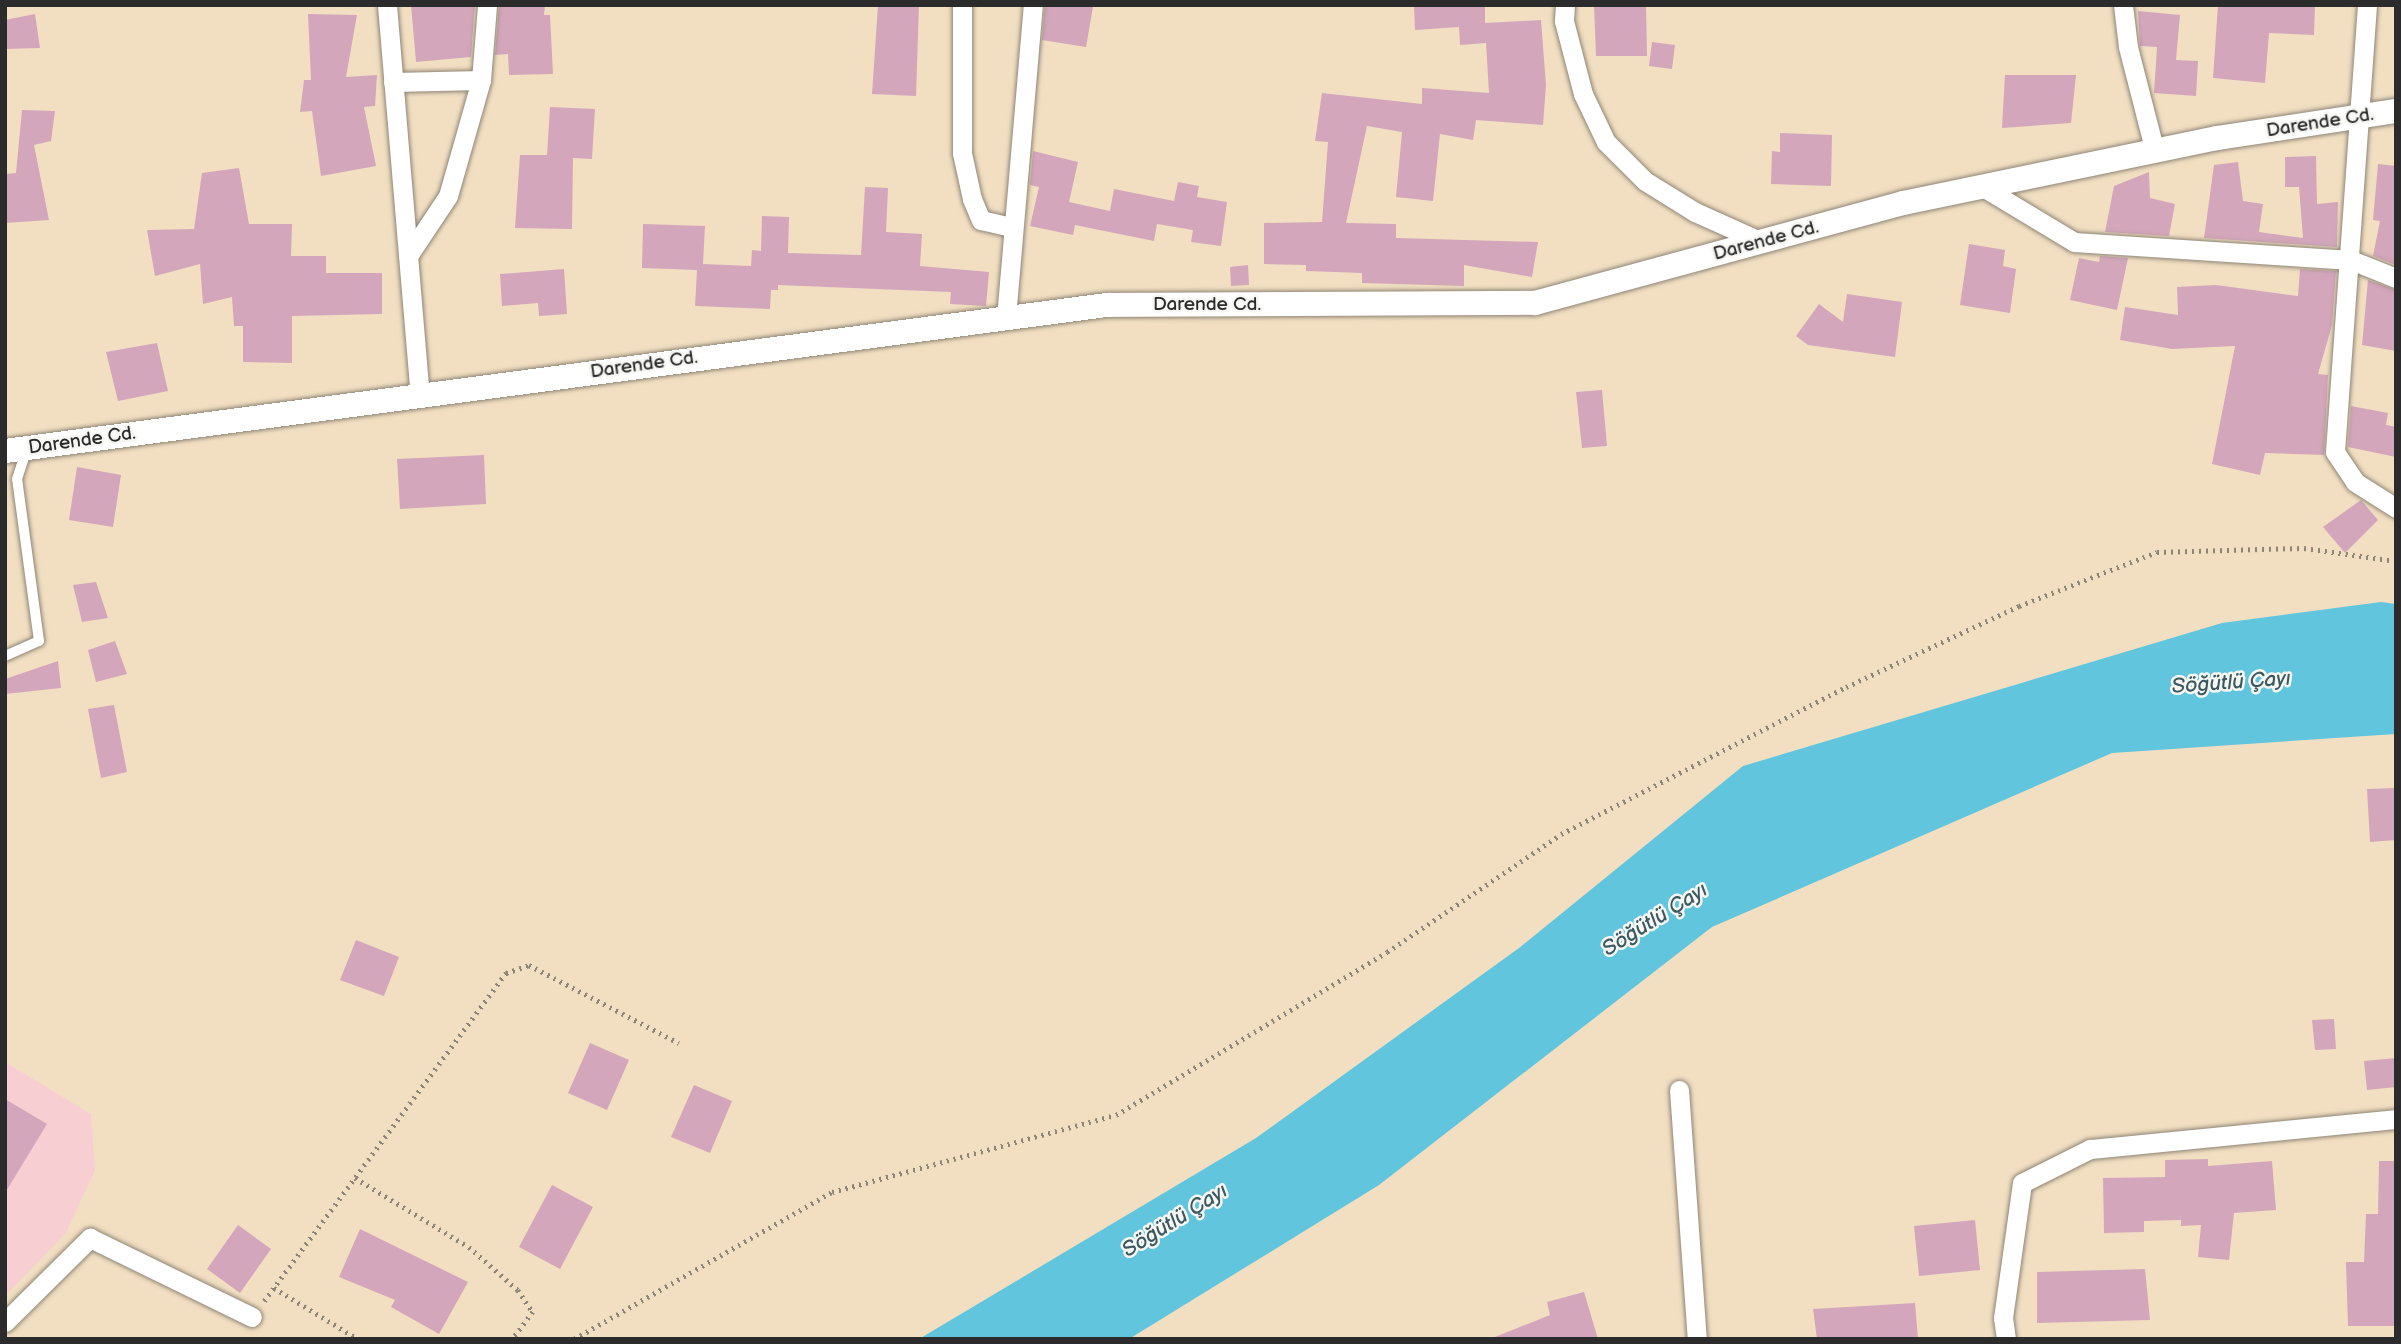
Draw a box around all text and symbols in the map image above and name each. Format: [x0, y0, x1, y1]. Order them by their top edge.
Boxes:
street label: Darende Cd. [2265, 103, 2375, 143]
street label: Darende Cd. [1711, 216, 1821, 266]
street label: Darende Cd. [1153, 294, 1261, 316]
street label: Darende Cd. [589, 346, 699, 384]
street label: Darende Cd. [27, 422, 137, 460]
water label: Söğütlü Çayı [2171, 666, 2291, 700]
water label: Söğütlü Çayı [1598, 878, 1712, 962]
water label: Söğütlü Çayı [1118, 1179, 1232, 1263]

